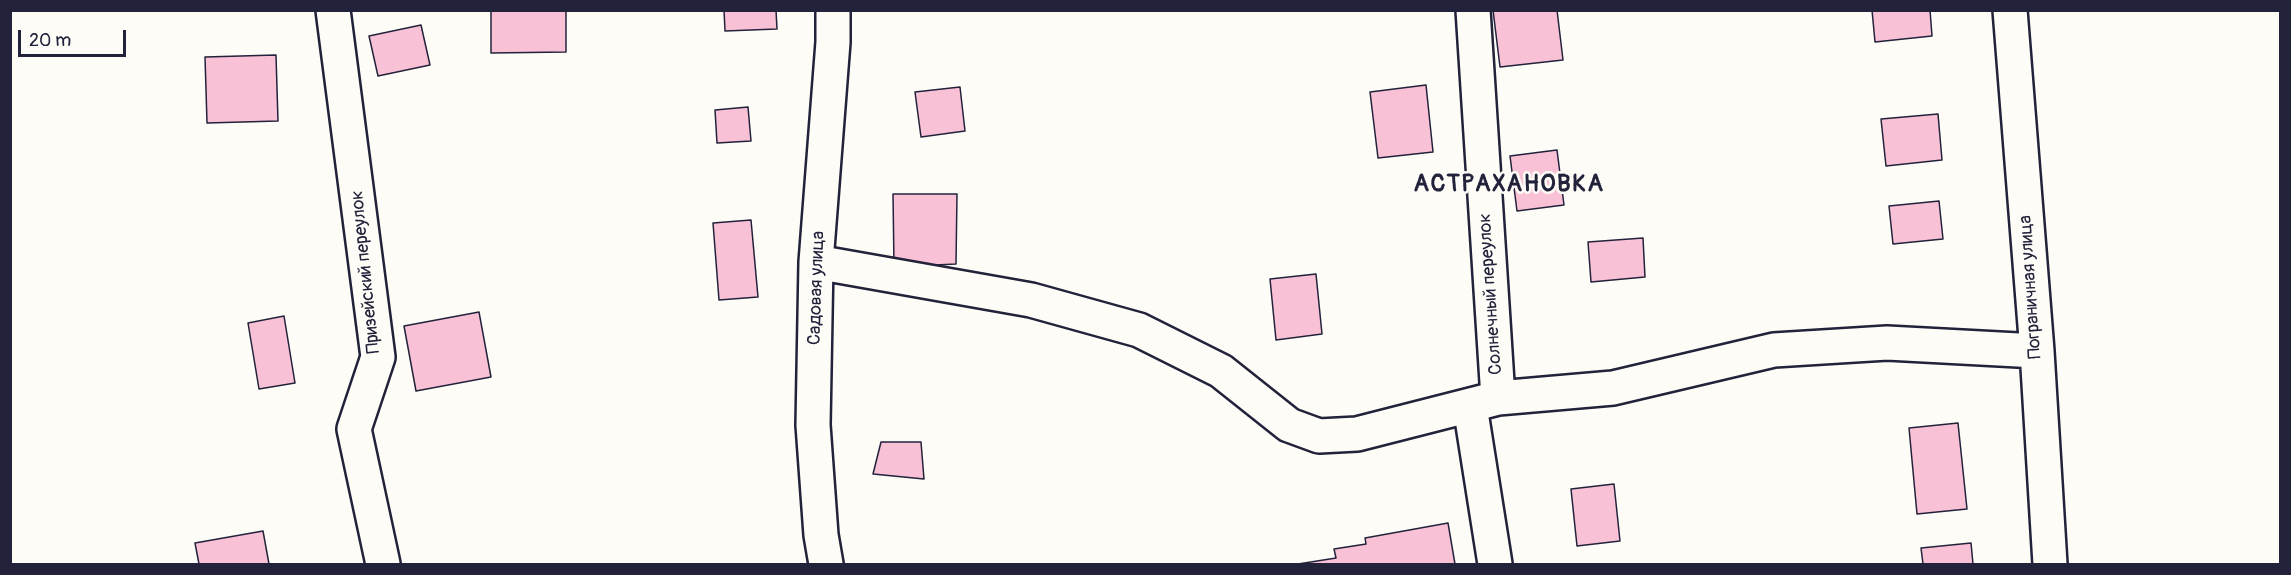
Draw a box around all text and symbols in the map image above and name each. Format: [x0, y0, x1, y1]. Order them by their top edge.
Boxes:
scale bar [21, 18, 129, 56]
text: 20 m [29, 29, 71, 52]
district label: АСТРАХАНОВКА [1413, 171, 1605, 199]
street label: Призейский переулок [347, 189, 385, 355]
street label: Солнечный переулок [1475, 213, 1507, 375]
street label: Пограничная улица [2015, 214, 2047, 360]
street label: Садовая улица [804, 230, 830, 346]

